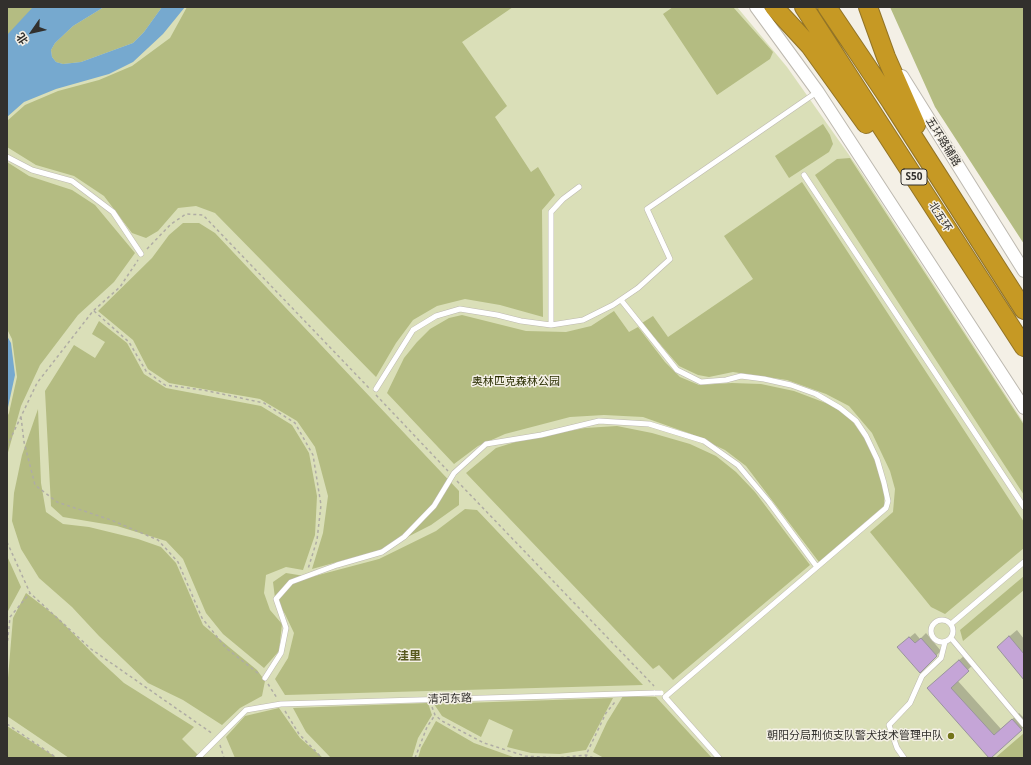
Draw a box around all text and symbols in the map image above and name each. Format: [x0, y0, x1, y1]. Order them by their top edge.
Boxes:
north arrow [12, 12, 52, 52]
text: 北 [12, 30, 31, 48]
street label: 五环路辅路 [923, 115, 963, 169]
road number: S50 [901, 169, 927, 185]
street label: 北五环 [925, 200, 955, 234]
park label: 奥林匹克森林公园 [472, 375, 560, 389]
district label: 洼里 [397, 650, 421, 664]
street label: 清河东路 [428, 692, 472, 706]
place label: 朝阳分局刑侦支队警犬技术管理中队 [767, 729, 943, 743]
marker: 朝阳分局刑侦支队警犬技术管理中队 [946, 731, 956, 741]

